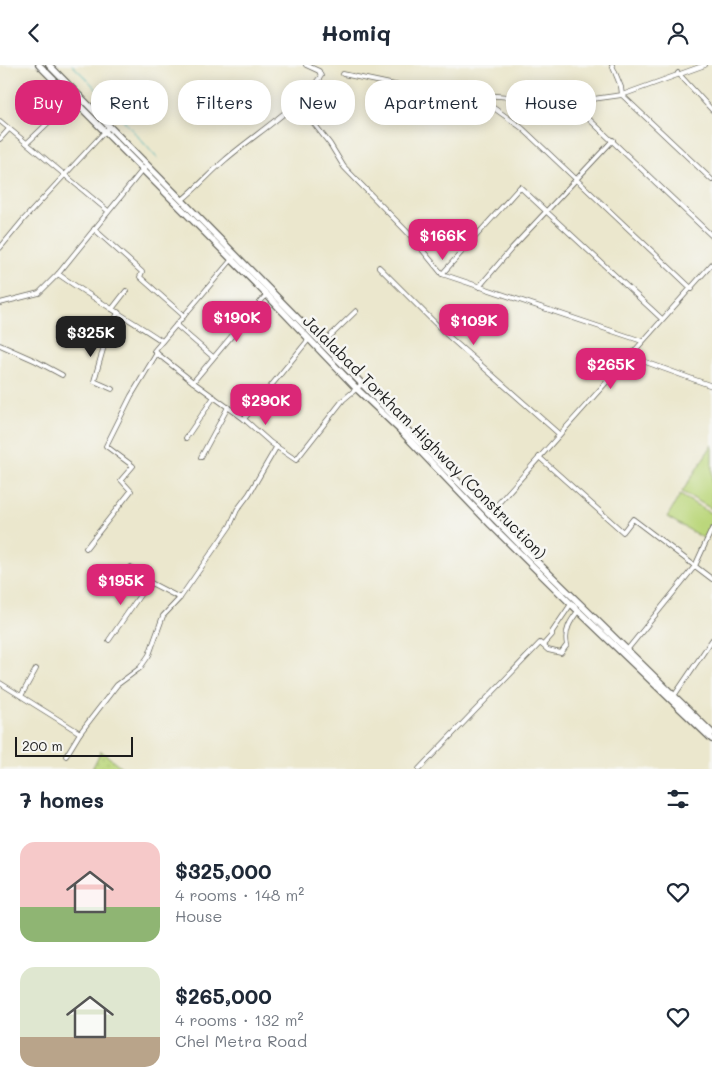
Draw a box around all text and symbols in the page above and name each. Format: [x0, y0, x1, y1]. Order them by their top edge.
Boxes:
text: Homiq [321, 18, 391, 47]
icon: back [20, 19, 48, 47]
icon: person [664, 19, 692, 47]
chip: Buy [15, 80, 81, 125]
chip: Rent [91, 80, 168, 125]
chip: Filters [178, 80, 271, 125]
chip: New [281, 80, 355, 125]
chip: Apartment [365, 80, 496, 125]
chip: House [506, 80, 596, 125]
pin: $166K [408, 219, 478, 261]
text: $166K [420, 224, 466, 245]
pin: $190K [202, 301, 272, 343]
pin: $109K [439, 303, 509, 346]
text: $190K [213, 306, 261, 327]
text: $109K [450, 309, 498, 330]
street label: Jalalabad Torkham Highway (Construction) [299, 310, 552, 563]
pin: $325K [56, 315, 126, 358]
text: $325K [67, 321, 115, 342]
pin: $265K [576, 347, 646, 390]
text: $265K [587, 353, 635, 374]
pin: $290K [231, 383, 301, 426]
text: $290K [241, 389, 291, 410]
pin: $195K [86, 563, 156, 606]
text: $195K [98, 569, 144, 590]
scale bar [15, 734, 132, 757]
text: 200 m [22, 736, 63, 755]
icon: filters [664, 785, 692, 813]
text: 7 homes [20, 786, 104, 813]
text: $325,000 [175, 857, 272, 884]
icon: home [60, 862, 120, 922]
icon: heart [664, 878, 692, 906]
text: 4 rooms · 148 m² [175, 884, 304, 905]
text: House [175, 905, 222, 926]
text: $265,000 [175, 982, 272, 1009]
icon: home [60, 987, 120, 1047]
icon: heart [664, 1003, 692, 1031]
text: 4 rooms · 132 m² [175, 1009, 304, 1030]
text: Chel Metra Road [175, 1030, 307, 1051]

